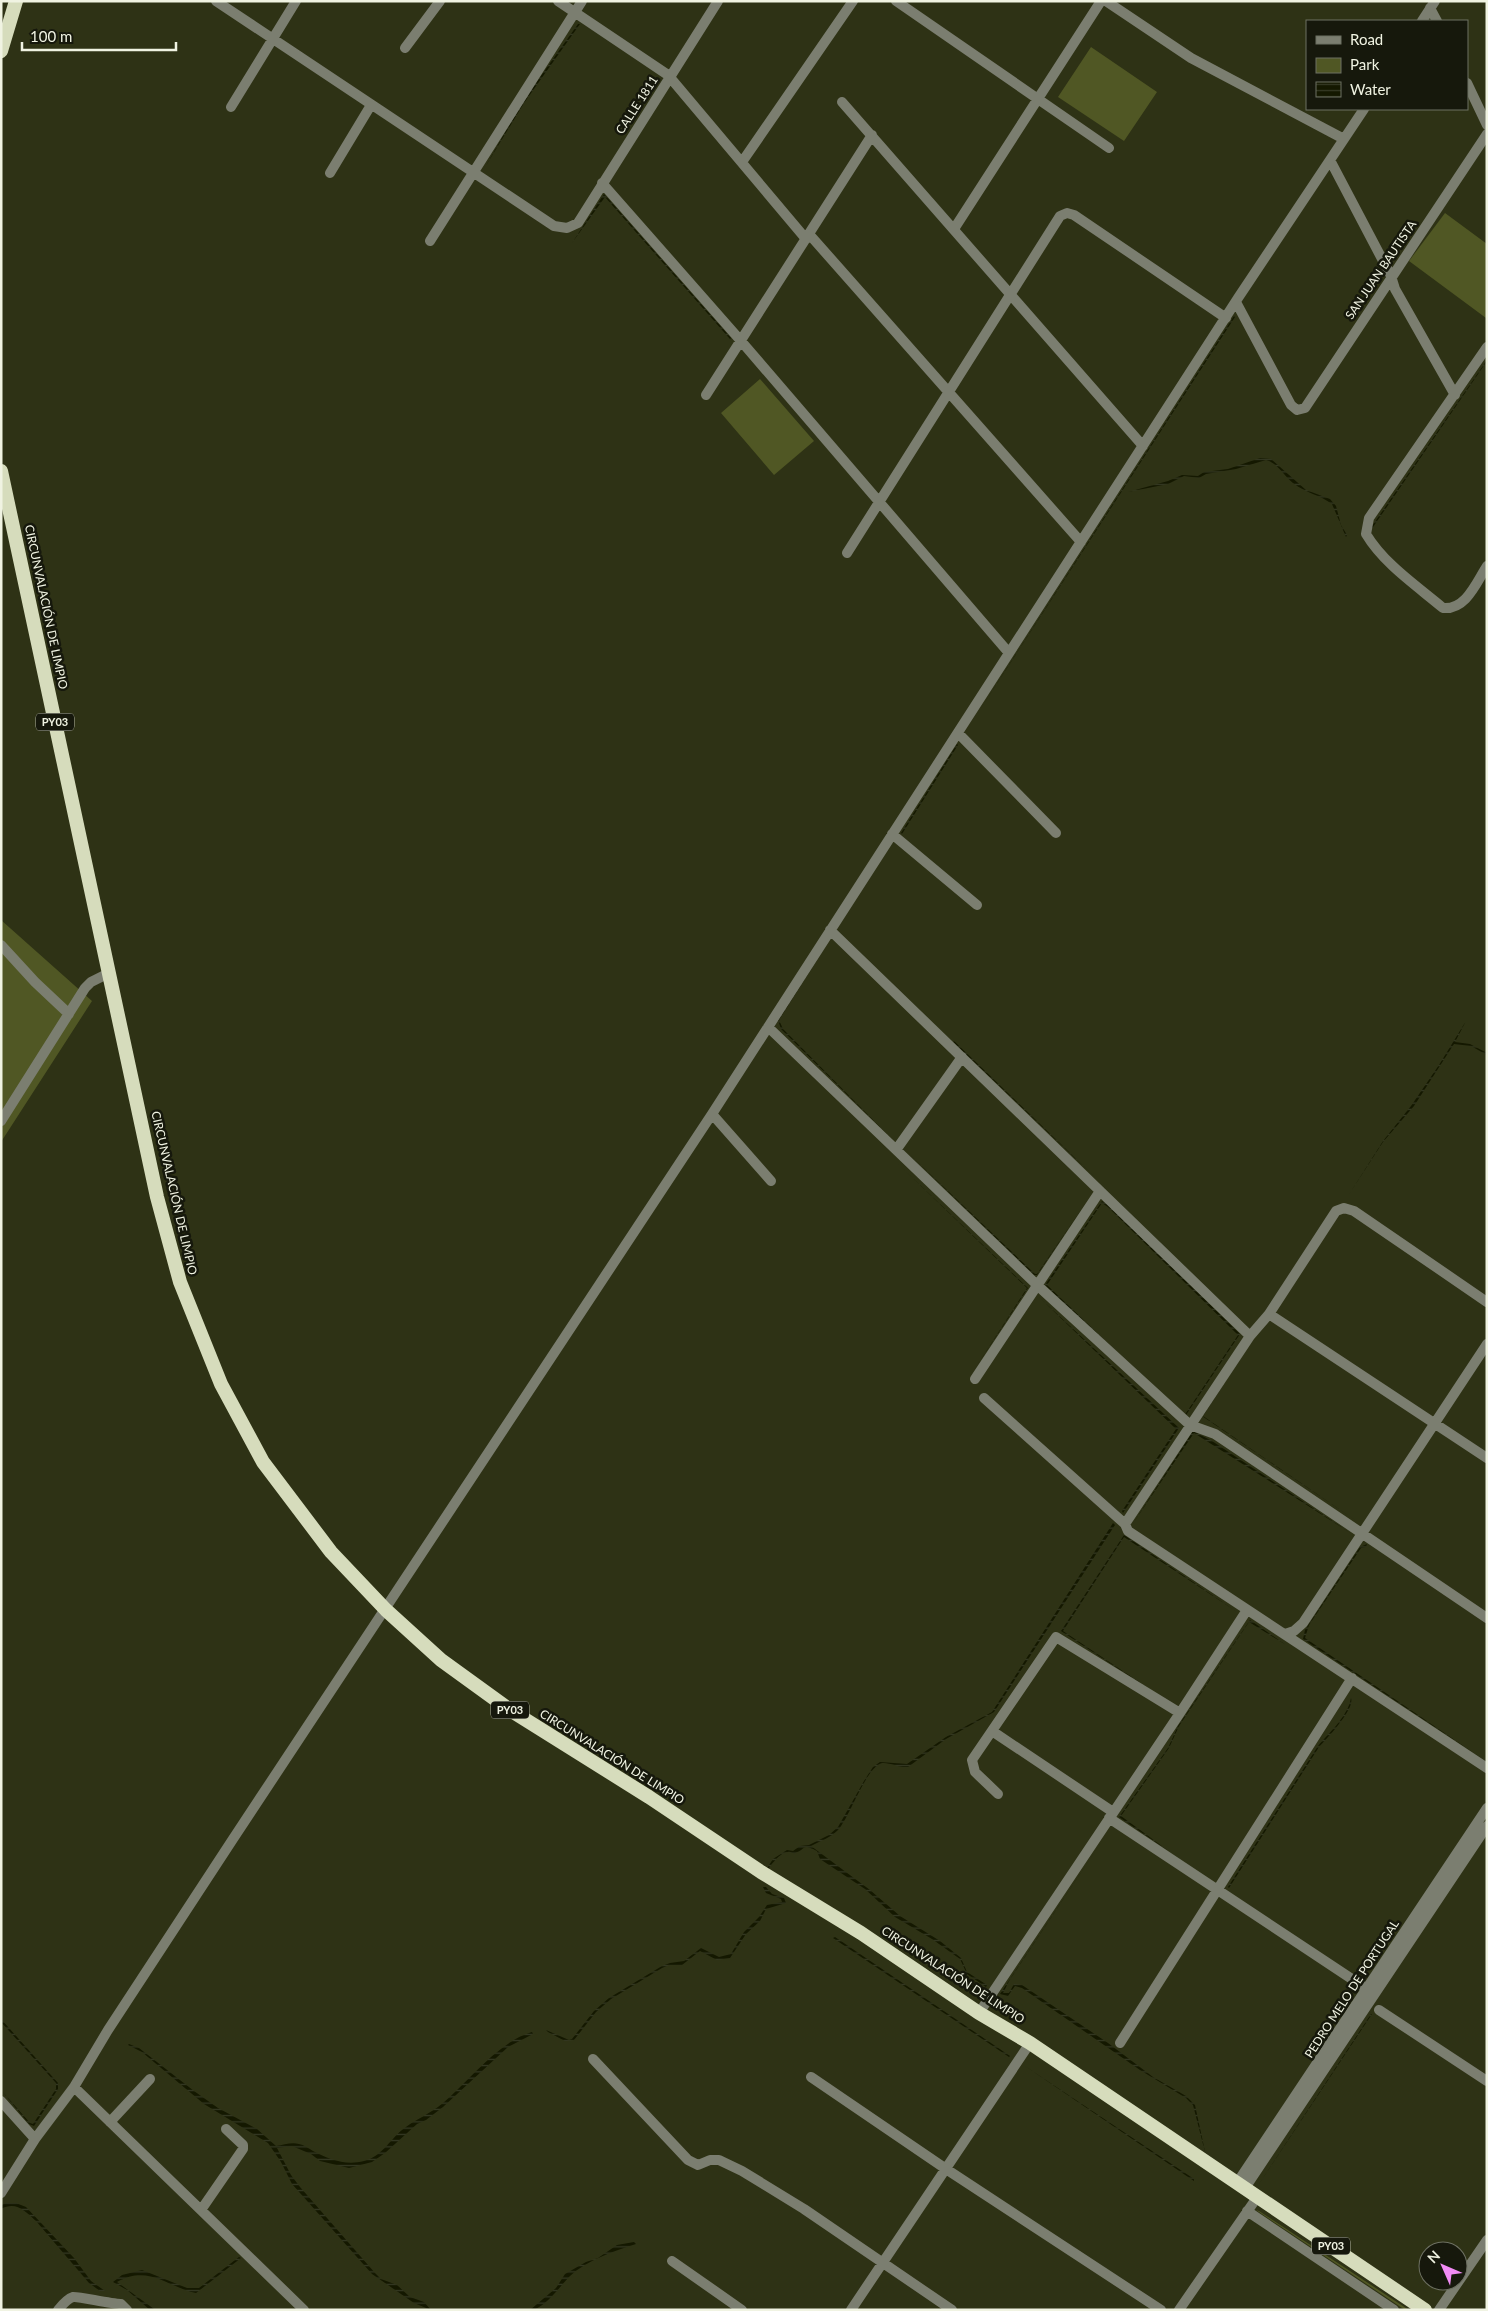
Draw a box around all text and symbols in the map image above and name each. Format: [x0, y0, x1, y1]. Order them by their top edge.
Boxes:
scale bar [22, 20, 176, 52]
legend [1306, 20, 1468, 110]
text: 100 m [30, 27, 72, 45]
text: Road [1350, 30, 1383, 48]
text: Park [1350, 55, 1380, 73]
street label: CALLE 1811 [612, 73, 661, 137]
text: Water [1350, 80, 1391, 98]
street label: SAN JUAN BAUTISTA [1342, 217, 1420, 322]
street label: CIRCUNVALACIÓN DE LIMPIO [22, 523, 71, 691]
road number: PY03 [36, 714, 74, 730]
street label: CIRCUNVALACIÓN DE LIMPIO [148, 1110, 201, 1277]
road number: PY03 [491, 1702, 529, 1718]
street label: CIRCUNVALACIÓN DE LIMPIO [537, 1706, 688, 1808]
street label: PEDRO MELO DE PORTUGAL [1301, 1917, 1402, 2061]
street label: CIRCUNVALACIÓN DE LIMPIO [879, 1923, 1028, 2027]
road number: PY03 [1312, 2238, 1350, 2254]
north arrow [1418, 2241, 1468, 2291]
text: N [1424, 2247, 1443, 2266]

